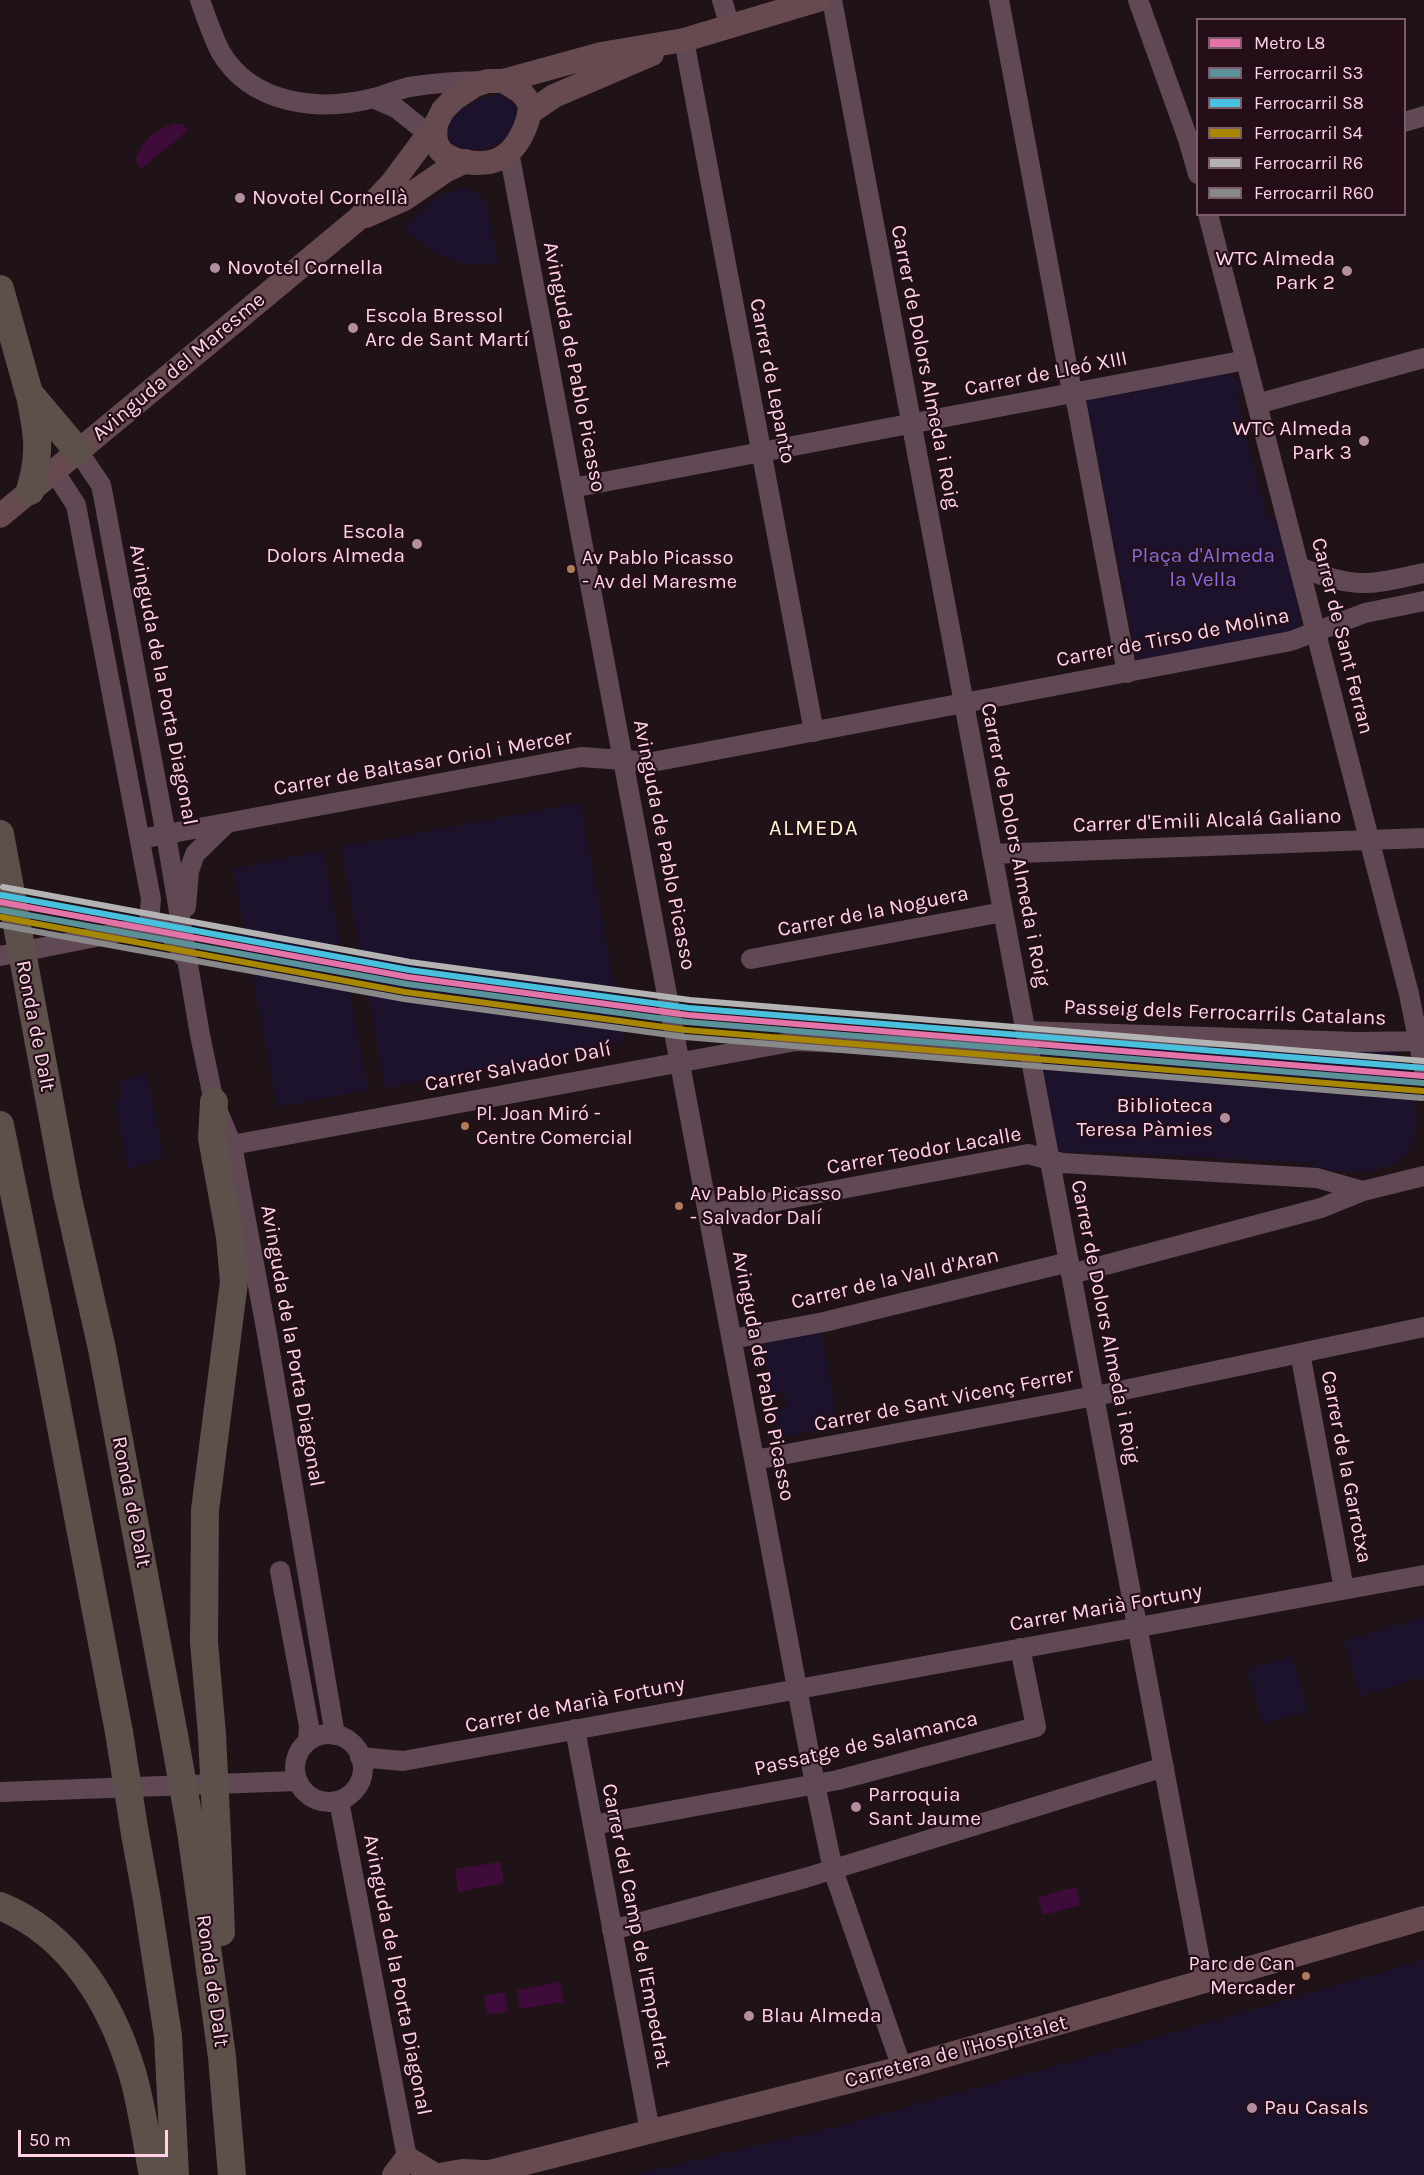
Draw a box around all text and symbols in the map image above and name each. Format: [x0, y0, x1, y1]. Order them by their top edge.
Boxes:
legend [1196, 18, 1406, 216]
text: Metro L8 [1254, 32, 1325, 54]
text: Ferrocarril S3 [1254, 62, 1363, 84]
text: Ferrocarril S8 [1254, 92, 1364, 114]
text: Ferrocarril S4 [1254, 122, 1363, 144]
text: Ferrocarril R6 [1254, 152, 1363, 174]
text: Ferrocarril R60 [1254, 182, 1374, 204]
place label: Novotel Cornellà [252, 185, 408, 211]
marker: Novotel Cornellà [233, 191, 247, 205]
street label: Carrer de Dolors Almeda i Roig [885, 223, 965, 511]
street label: Avinguda de Pablo Picasso [537, 240, 611, 494]
place label: WTC Almeda Park 2 [1215, 246, 1335, 296]
place label: Novotel Cornella [227, 255, 383, 281]
marker: Novotel Cornella [208, 261, 222, 275]
marker: WTC Almeda Park 2 [1340, 264, 1354, 278]
street label: Avinguda del Maresme [87, 287, 271, 447]
street label: Carrer de Lepanto [744, 296, 800, 466]
place label: Escola Bressol Arc de Sant Martí [365, 303, 530, 353]
marker: Escola Bressol Arc de Sant Martí [346, 321, 360, 335]
street label: Carrer de Lleó XIII [962, 346, 1130, 402]
place label: WTC Almeda Park 3 [1232, 416, 1352, 466]
marker: WTC Almeda Park 3 [1357, 434, 1371, 448]
place label: Escola Dolors Almeda [266, 519, 405, 569]
street label: Carrer de Sant Ferran [1305, 535, 1379, 737]
marker: Escola Dolors Almeda [410, 537, 424, 551]
street label: Avinguda de la Porta Diagonal [123, 542, 203, 828]
park label: Plaça d'Almeda la Vella [1131, 543, 1275, 593]
place label: Av Pablo Picasso - Av del Maresme [582, 546, 737, 593]
marker: Av Pablo Picasso - Av del Maresme [565, 563, 577, 575]
street label: Carrer de Tirso de Molina [1054, 603, 1292, 673]
street label: Carrer de Dolors Almeda i Roig [975, 701, 1055, 989]
street label: Avinguda de Pablo Picasso [627, 718, 701, 972]
street label: Carrer de Baltasar Oriol i Mercer [272, 724, 574, 802]
street label: Carrer d'Emili Alcalá Galiano [1072, 804, 1342, 838]
district label: ALMEDA [769, 816, 859, 842]
street label: Carrer de la Noguera [775, 881, 971, 943]
street label: Ronda de Dalt [10, 958, 60, 1094]
street label: Passeig dels Ferrocarrils Catalans [1063, 995, 1387, 1031]
street label: Carrer Salvador Dalí [423, 1037, 613, 1097]
place label: Biblioteca Teresa Pàmies [1076, 1093, 1213, 1143]
place label: Pl. Joan Miró - Centre Comercial [476, 1102, 633, 1149]
marker: Biblioteca Teresa Pàmies [1218, 1111, 1232, 1125]
marker: Pl. Joan Miró - Centre Comercial [459, 1120, 471, 1132]
street label: Carrer Teodor Lacalle [825, 1121, 1023, 1181]
street label: Carrer de Dolors Almeda i Roig [1065, 1178, 1145, 1466]
place label: Av Pablo Picasso - Salvador Dalí [690, 1182, 841, 1229]
marker: Av Pablo Picasso - Salvador Dalí [673, 1200, 685, 1212]
street label: Avinguda de la Porta Diagonal [255, 1203, 329, 1489]
street label: Carrer de la Vall d'Aran [789, 1243, 1001, 1315]
street label: Avinguda de Pablo Picasso [726, 1249, 800, 1503]
street label: Carrer de Sant Vicenç Ferrer [812, 1362, 1076, 1438]
street label: Carrer de la Garrotxa [1315, 1369, 1377, 1565]
street label: Ronda de Dalt [106, 1434, 156, 1570]
street label: Carrer Marià Fortuny [1008, 1579, 1204, 1637]
street label: Carrer de Marià Fortuny [463, 1671, 687, 1739]
street label: Passatge de Salamanca [752, 1706, 980, 1782]
street label: Carrer del Camp de l'Empedrat [596, 1782, 676, 2070]
place label: Parroquia Sant Jaume [868, 1782, 981, 1832]
marker: Parroquia Sant Jaume [849, 1800, 863, 1814]
street label: Avinguda de la Porta Diagonal [357, 1832, 437, 2118]
street label: Ronda de Dalt [190, 1913, 234, 2049]
place label: Parc de Can Mercader [1188, 1952, 1295, 1999]
marker: Parc de Can Mercader [1300, 1970, 1312, 1982]
place label: Blau Almeda [761, 2003, 882, 2029]
marker: Blau Almeda [742, 2009, 756, 2023]
street label: Carretera de l'Hospitalet [842, 2010, 1070, 2094]
place label: Pau Casals [1264, 2095, 1369, 2121]
marker: Pau Casals [1245, 2101, 1259, 2115]
scale bar [21, 2118, 171, 2156]
text: 50 m [29, 2129, 71, 2151]

